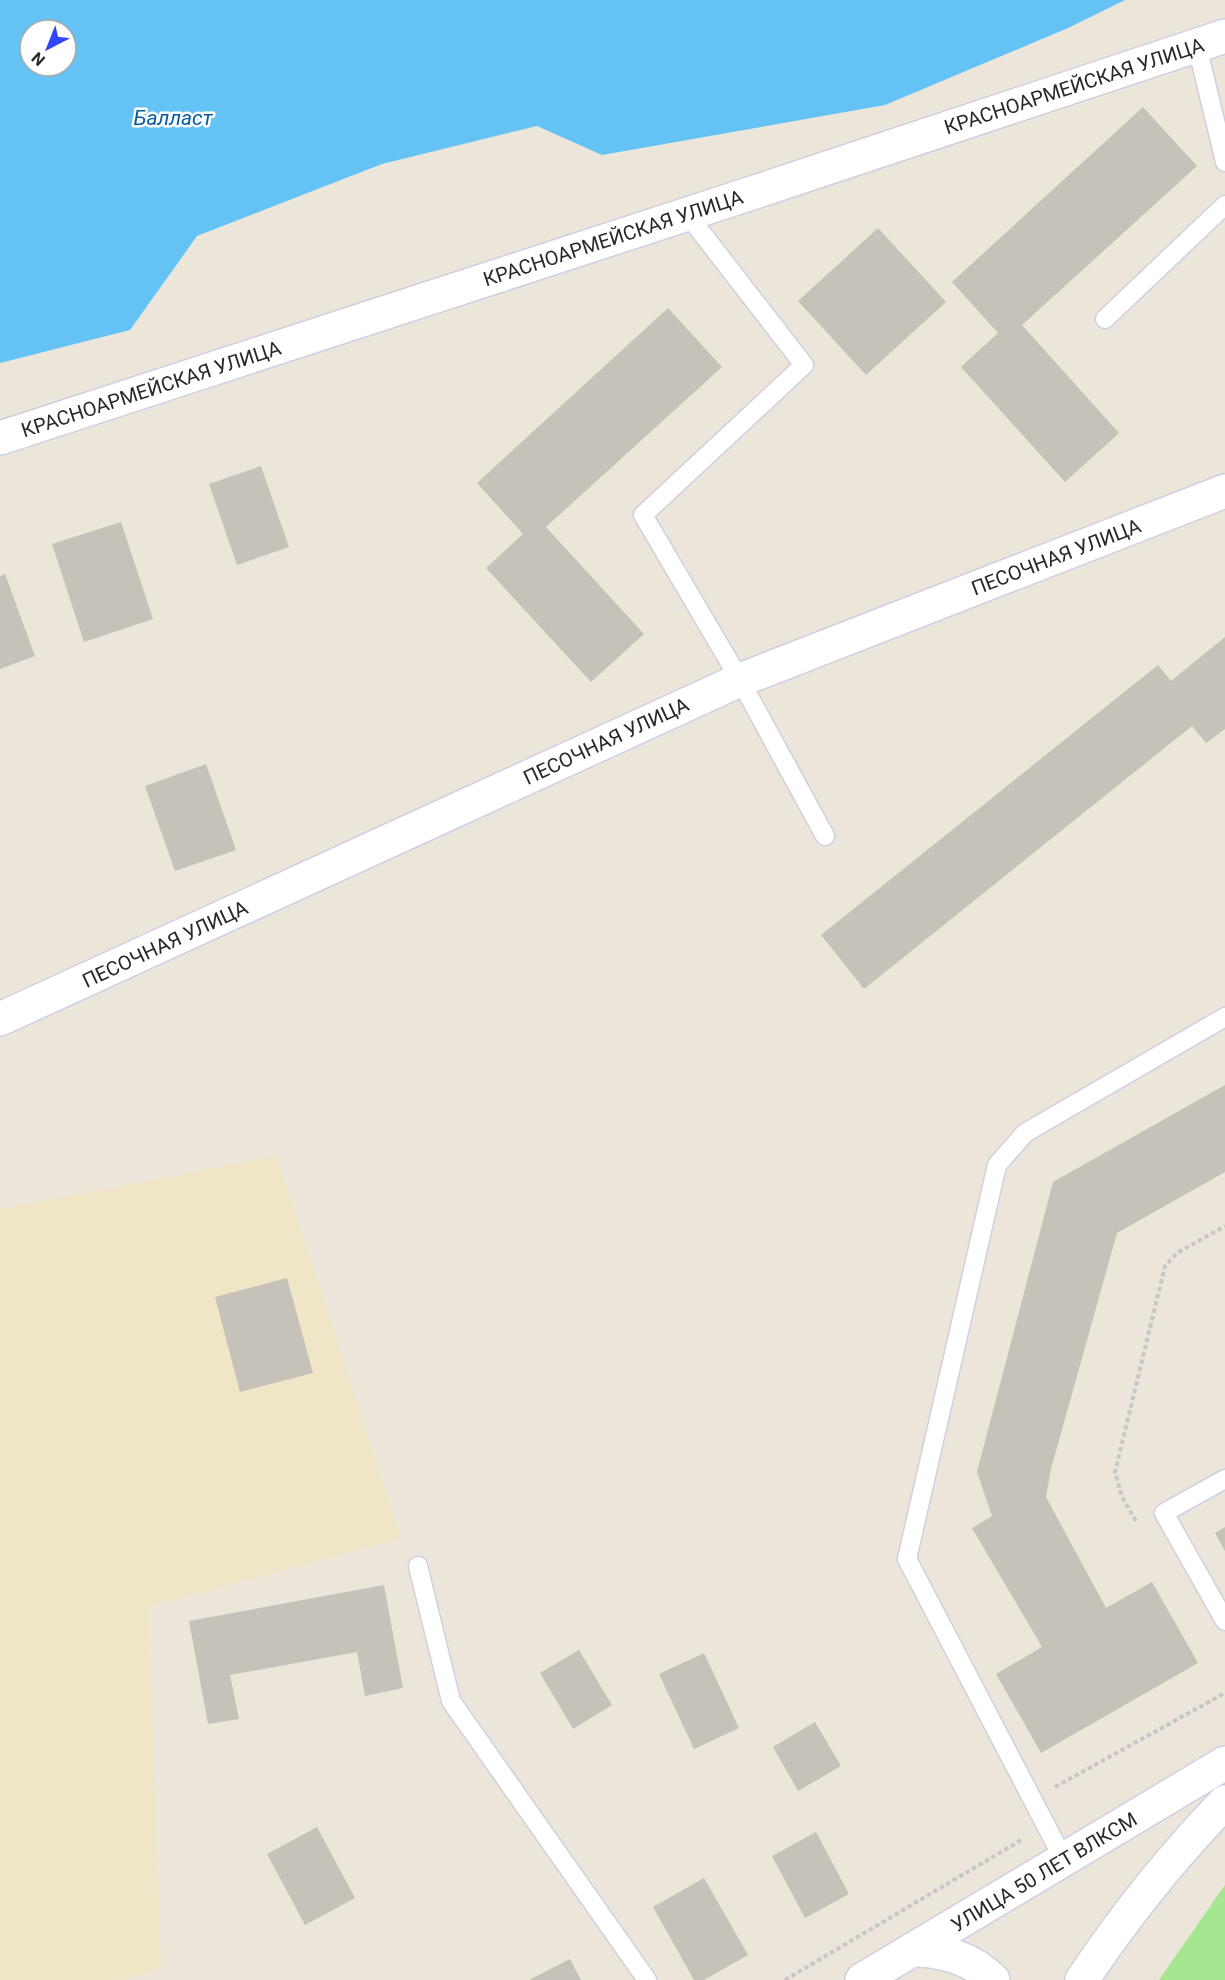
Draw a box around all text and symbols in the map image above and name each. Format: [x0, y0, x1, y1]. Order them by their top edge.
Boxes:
north arrow [18, 18, 78, 78]
street label: КРАСНОАРМЕЙСКАЯ УЛИЦА [941, 33, 1207, 139]
text: N [28, 48, 49, 70]
water label: Балласт [133, 106, 214, 130]
street label: КРАСНОАРМЕЙСКАЯ УЛИЦА [480, 185, 746, 291]
street label: КРАСНОАРМЕЙСКАЯ УЛИЦА [18, 336, 284, 442]
street label: ПЕСОЧНАЯ УЛИЦА [968, 514, 1144, 600]
street label: ПЕСОЧНАЯ УЛИЦА [520, 692, 692, 790]
street label: ПЕСОЧНАЯ УЛИЦА [79, 895, 251, 993]
street label: УЛИЦА 50 ЛЕТ ВЛКСМ [947, 1807, 1141, 1937]

